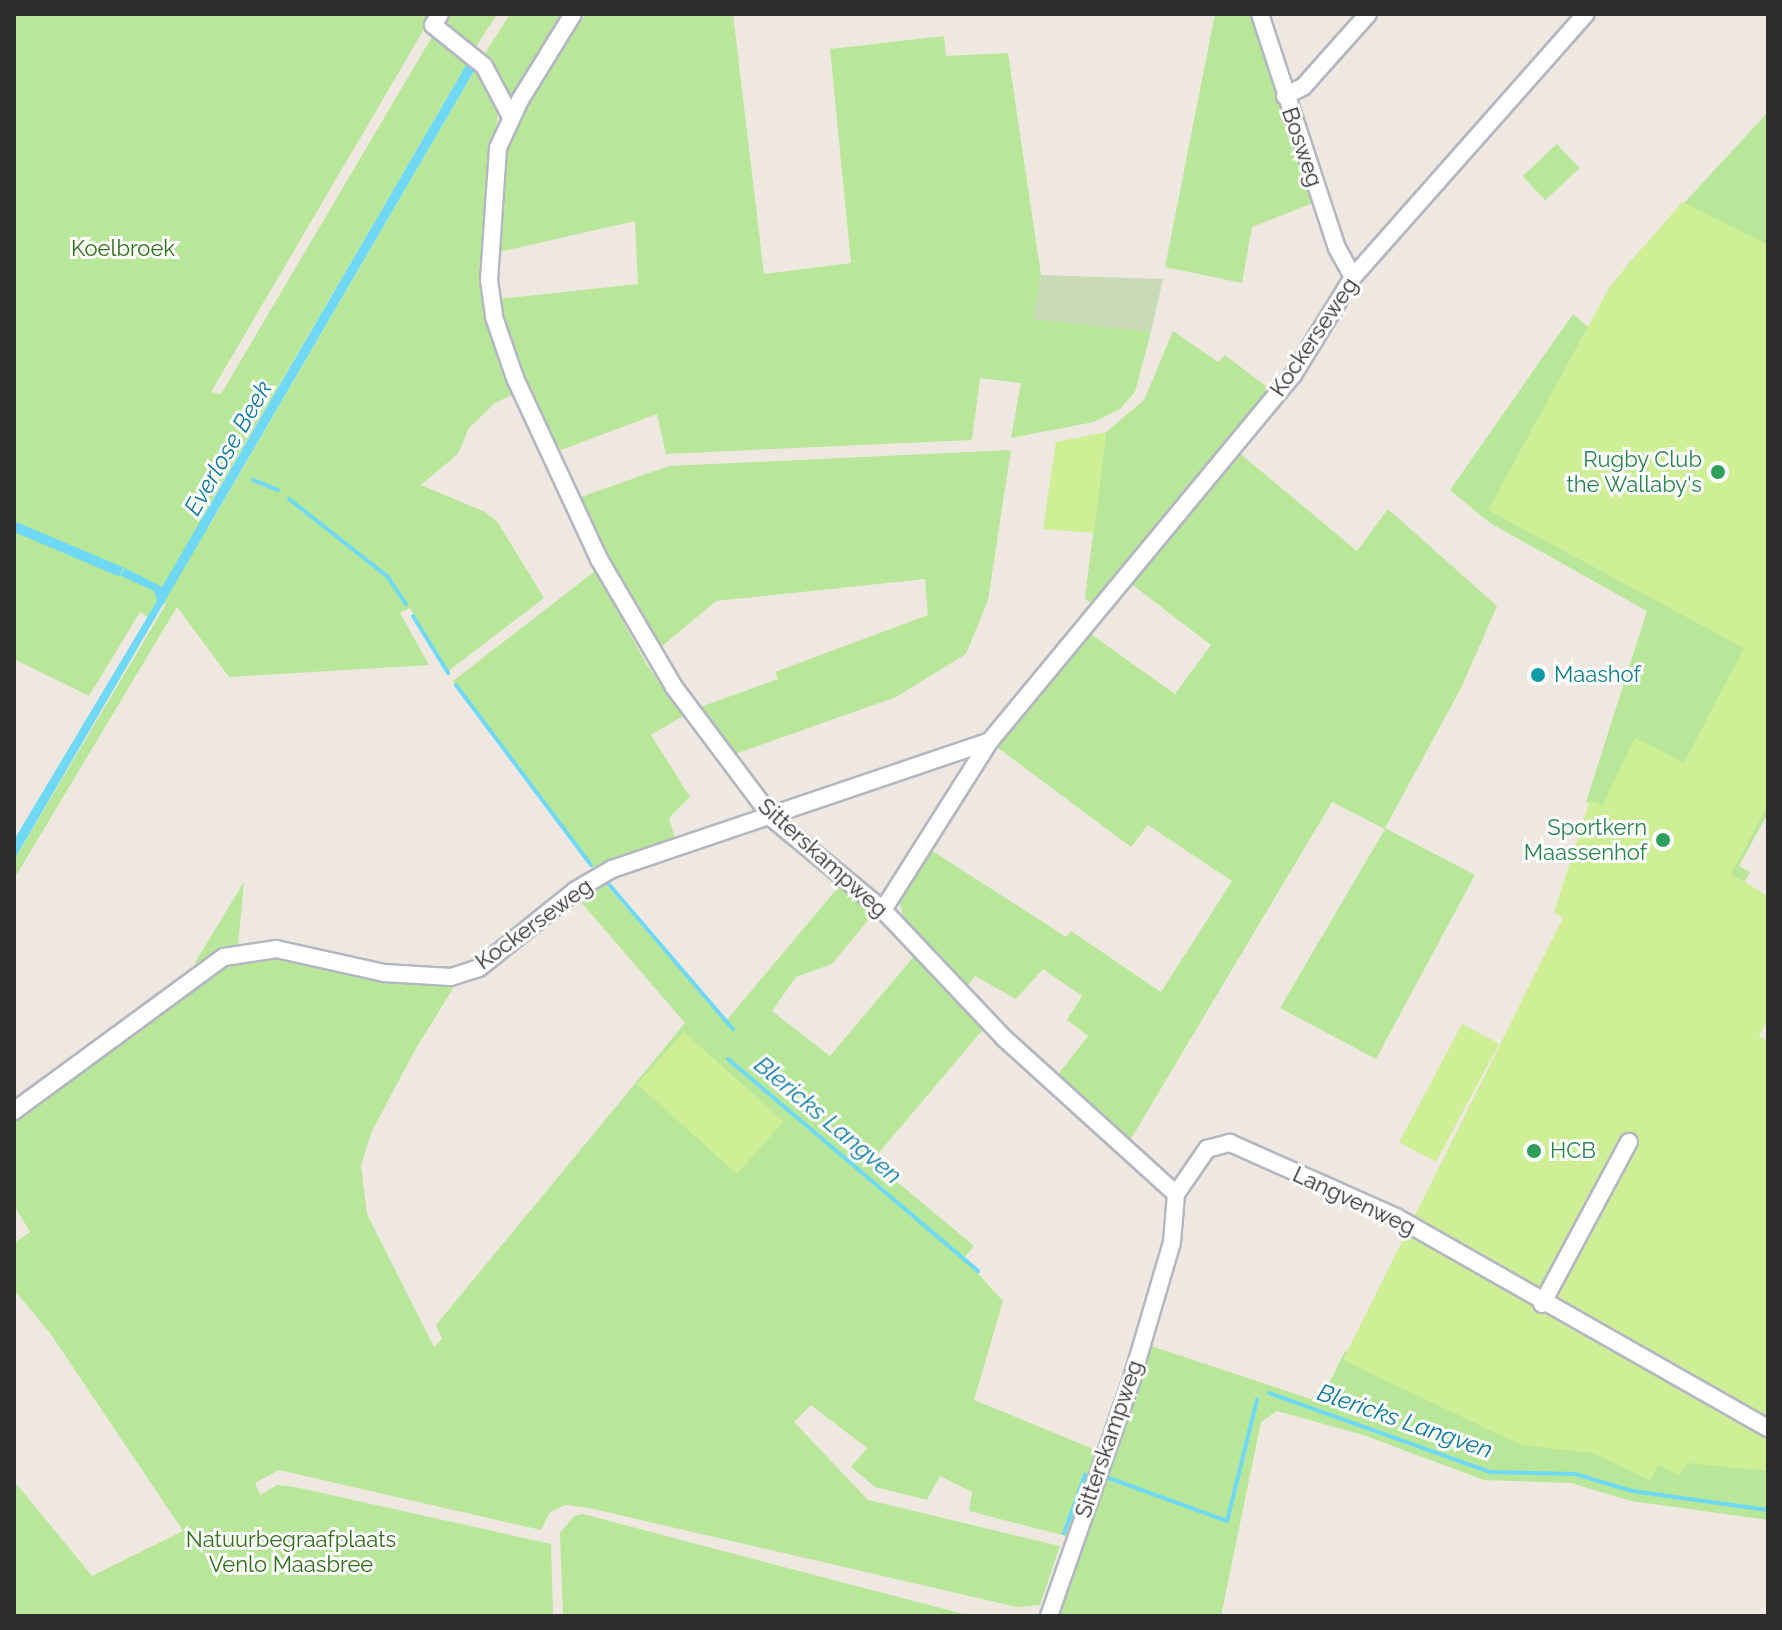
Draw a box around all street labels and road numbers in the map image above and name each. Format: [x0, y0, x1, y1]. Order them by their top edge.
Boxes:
street label: Bosweg [1276, 104, 1328, 190]
street label: Kockerseweg [1265, 273, 1363, 401]
street label: Sitterskampweg [753, 793, 893, 923]
street label: Kockerseweg [471, 873, 597, 975]
street label: Langvenweg [1289, 1161, 1419, 1241]
street label: Sitterskampweg [1070, 1357, 1148, 1521]

